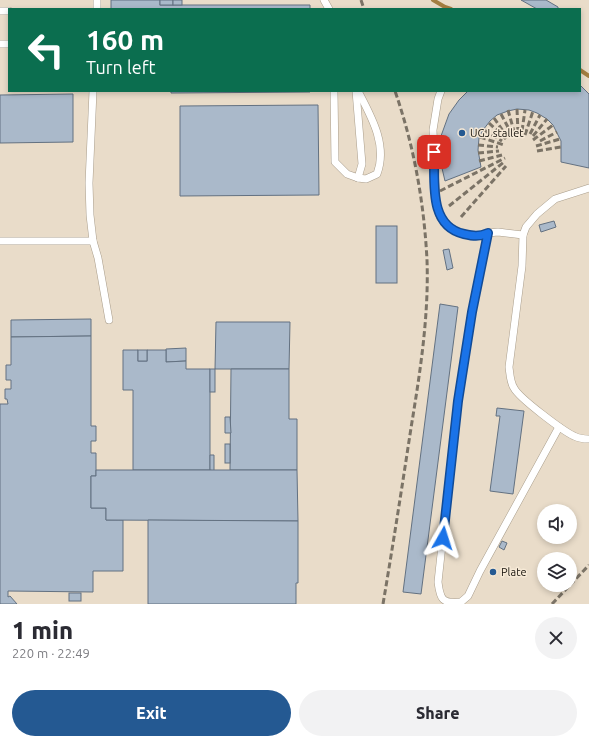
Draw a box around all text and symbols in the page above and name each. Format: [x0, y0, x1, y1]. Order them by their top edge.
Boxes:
icon: left [20, 24, 72, 76]
text: 160 m [86, 24, 164, 55]
text: Turn left [86, 57, 156, 77]
place label: UGJ stallet [470, 127, 524, 139]
marker: UGJ stallet [457, 128, 467, 138]
pin [417, 135, 451, 169]
icon: arrive [423, 141, 445, 163]
map controls [537, 504, 577, 592]
button: sound [537, 504, 577, 544]
position arrow [422, 517, 464, 559]
button: layers [537, 552, 577, 592]
place label: Plate [501, 566, 527, 578]
marker: Plate [488, 567, 498, 577]
text: 1 min [12, 617, 73, 644]
button: close [535, 617, 577, 659]
text: 220 m · 22:49 [12, 646, 90, 660]
button: Exit [12, 690, 291, 736]
button: Share [299, 690, 577, 736]

